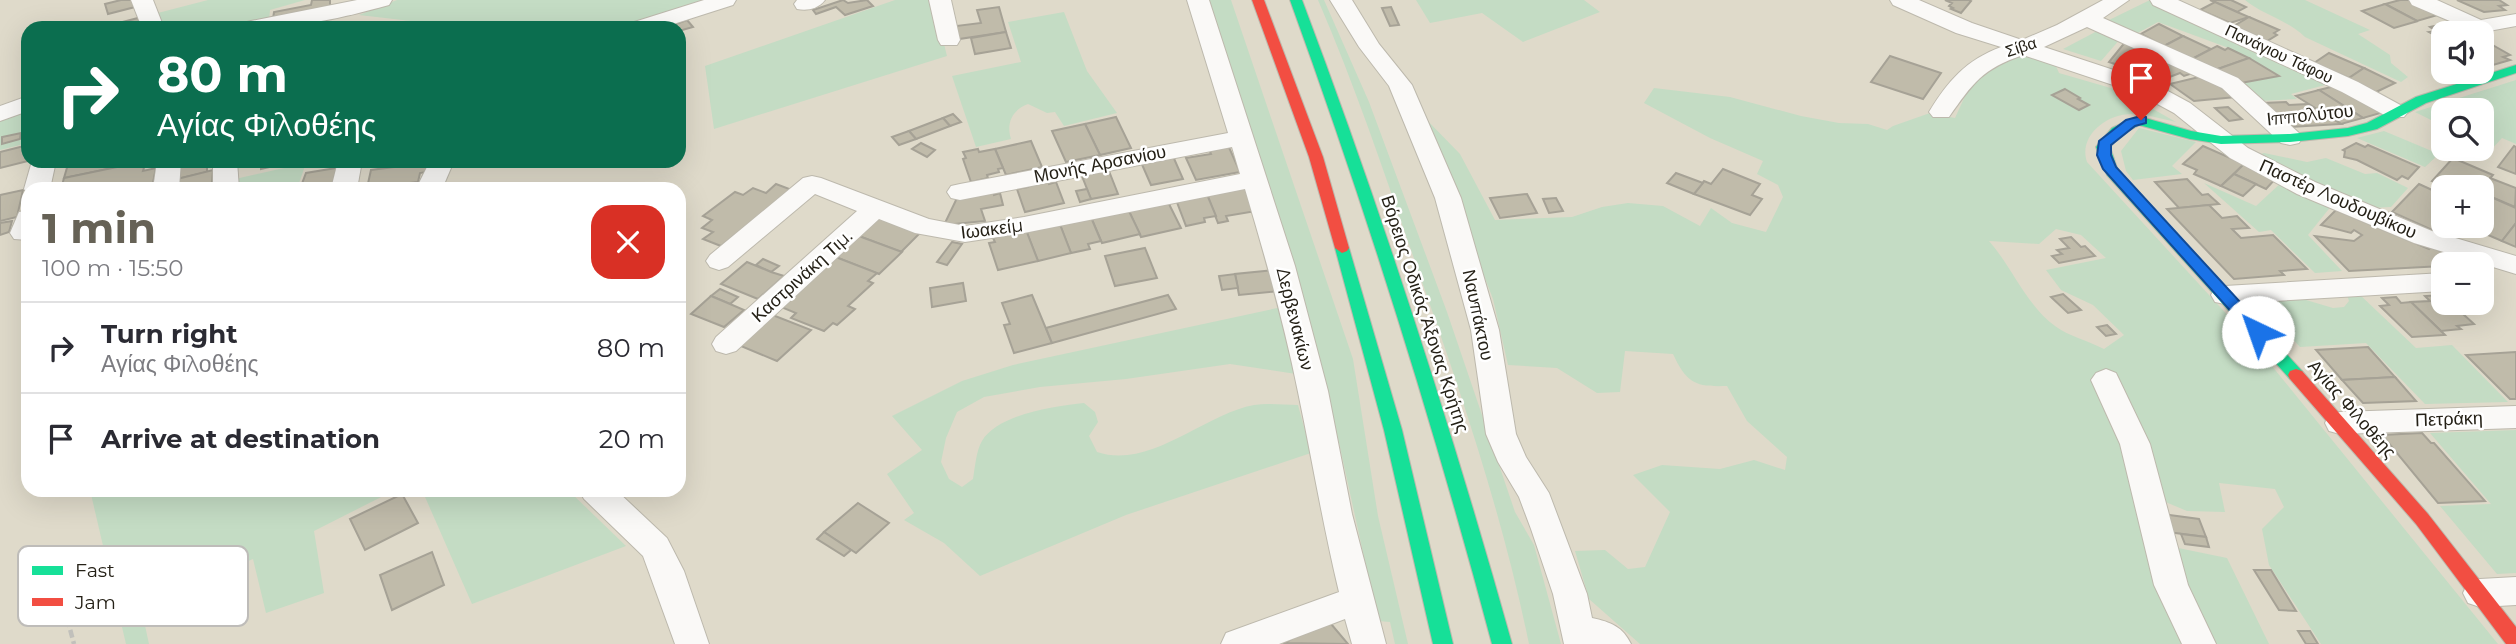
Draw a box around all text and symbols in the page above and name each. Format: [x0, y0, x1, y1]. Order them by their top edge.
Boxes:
street label: Πανάγιου Τάφου [2222, 21, 2336, 87]
map controls [2431, 21, 2494, 315]
button: sound [2431, 21, 2494, 84]
street label: Σίβα [2003, 33, 2039, 61]
text: 80 m [157, 45, 288, 104]
pin [2111, 48, 2171, 120]
icon: right [42, 49, 133, 140]
icon: arrive [2122, 59, 2160, 97]
button: search [2431, 98, 2494, 161]
street label: Ιππολύτου [2265, 99, 2355, 131]
text: Αγίας Φιλοθέης [157, 105, 376, 144]
street label: Μονής Αρσανίου [1032, 140, 1168, 188]
street label: Παστέρ Λουδουβίκου [2256, 154, 2420, 244]
button: + [2431, 175, 2494, 238]
street label: Βόρειος Οδικός Άξονας Κρήτης [1376, 193, 1474, 436]
text: 1 min [42, 202, 156, 254]
button: close [591, 205, 665, 279]
street label: Ιωακείμ [960, 214, 1024, 244]
street label: Καστρινάκη Τιμ. [747, 225, 857, 327]
button: − [2431, 252, 2494, 315]
text: 100 m · 15:50 [42, 254, 183, 282]
street label: Δερβενακίων [1272, 265, 1318, 373]
street label: Ναυπάκτου [1458, 268, 1498, 362]
position arrow [2221, 295, 2295, 369]
text: Turn right [101, 318, 237, 350]
icon: right [42, 329, 80, 367]
text: 80 m [597, 332, 665, 364]
text: Αγίας Φιλοθέης [101, 350, 259, 378]
street label: Αγίας Φιλοθέης [2303, 355, 2401, 463]
street label: Πετράκη [2415, 407, 2483, 431]
icon: arrive [42, 420, 80, 458]
text: Arrive at destination [101, 423, 380, 455]
text: 20 m [599, 423, 665, 455]
legend [18, 546, 248, 626]
text: Fast [75, 559, 115, 582]
text: Jam [74, 591, 116, 614]

